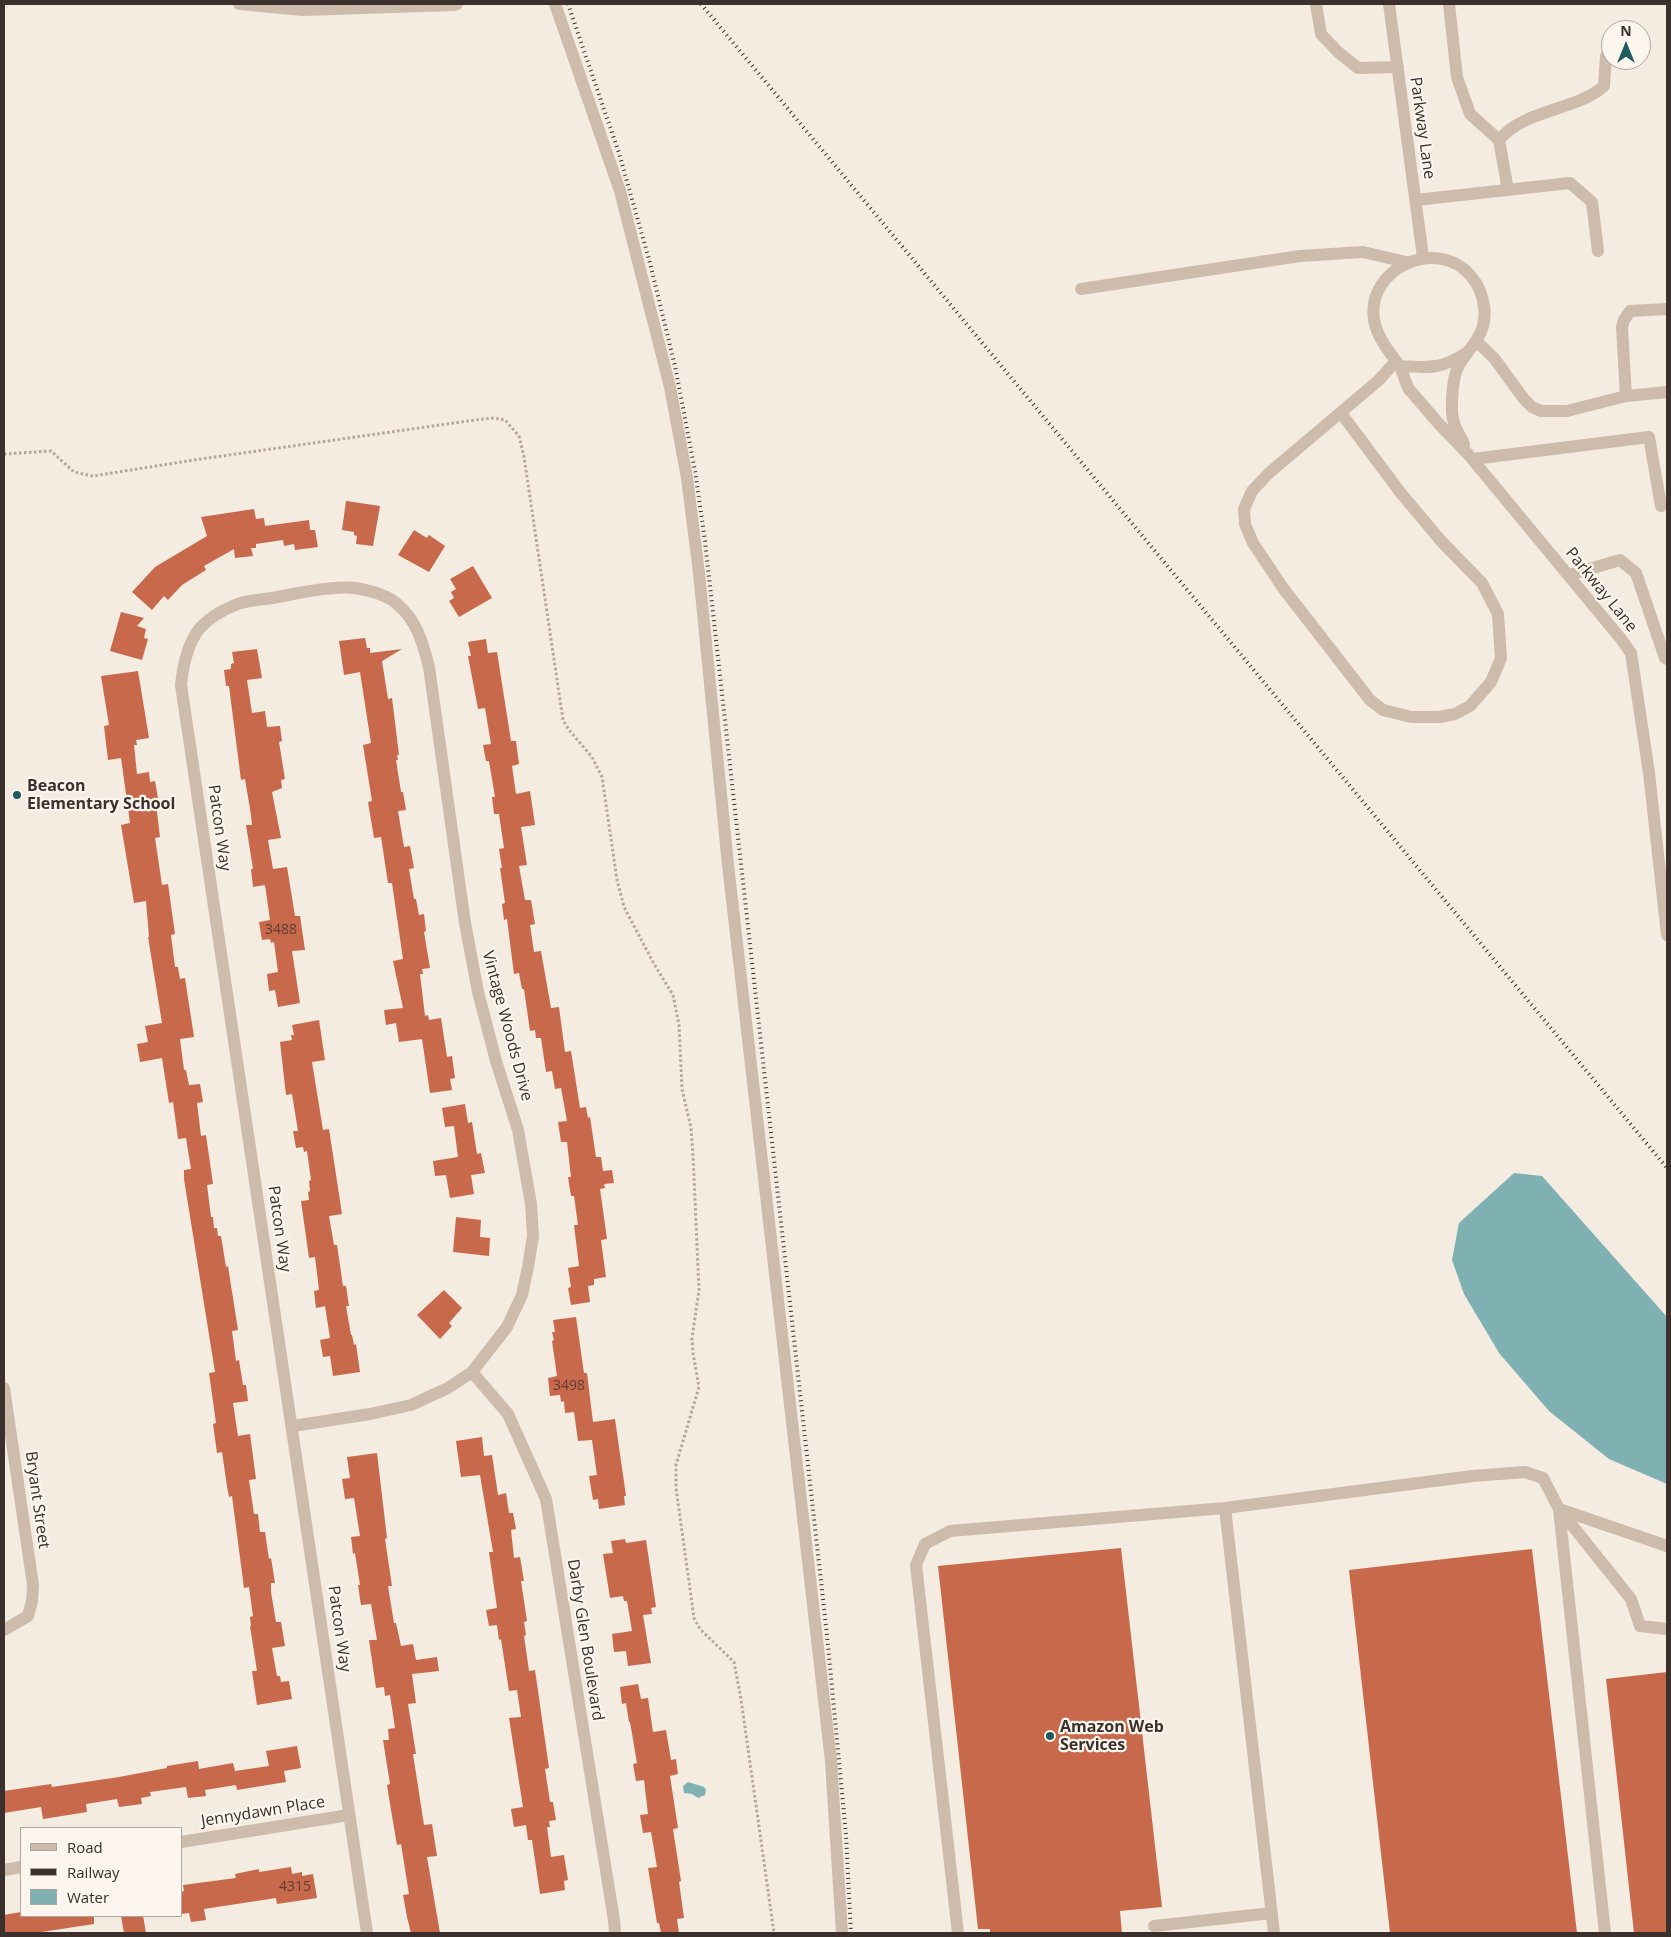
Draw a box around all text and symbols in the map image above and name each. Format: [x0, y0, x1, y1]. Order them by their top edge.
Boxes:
north arrow [1601, 20, 1651, 70]
text: N [1620, 21, 1632, 40]
street label: Parkway Lane [1405, 76, 1439, 180]
street label: Parkway Lane [1561, 544, 1641, 636]
place label: Beacon Elementary School [27, 776, 175, 814]
street label: Patcon Way [203, 784, 235, 872]
marker: Beacon Elementary School [11, 789, 23, 801]
house number: 3488 [265, 922, 297, 938]
street label: Vintage Woods Drive [478, 949, 536, 1103]
street label: Patcon Way [263, 1185, 295, 1273]
house number: 3498 [553, 1378, 585, 1394]
street label: Bryant Street [21, 1450, 53, 1550]
street label: Darby Glen Boulevard [563, 1558, 607, 1722]
street label: Patcon Way [323, 1585, 355, 1673]
place label: Amazon Web Services [1060, 1717, 1164, 1755]
marker: Amazon Web Services [1044, 1730, 1056, 1742]
street label: Jennydawn Place [200, 1793, 326, 1831]
legend [20, 1827, 182, 1917]
text: Road [67, 1837, 103, 1857]
text: Railway [67, 1862, 120, 1882]
house number: 4315 [279, 1879, 311, 1895]
text: Water [67, 1887, 109, 1907]

